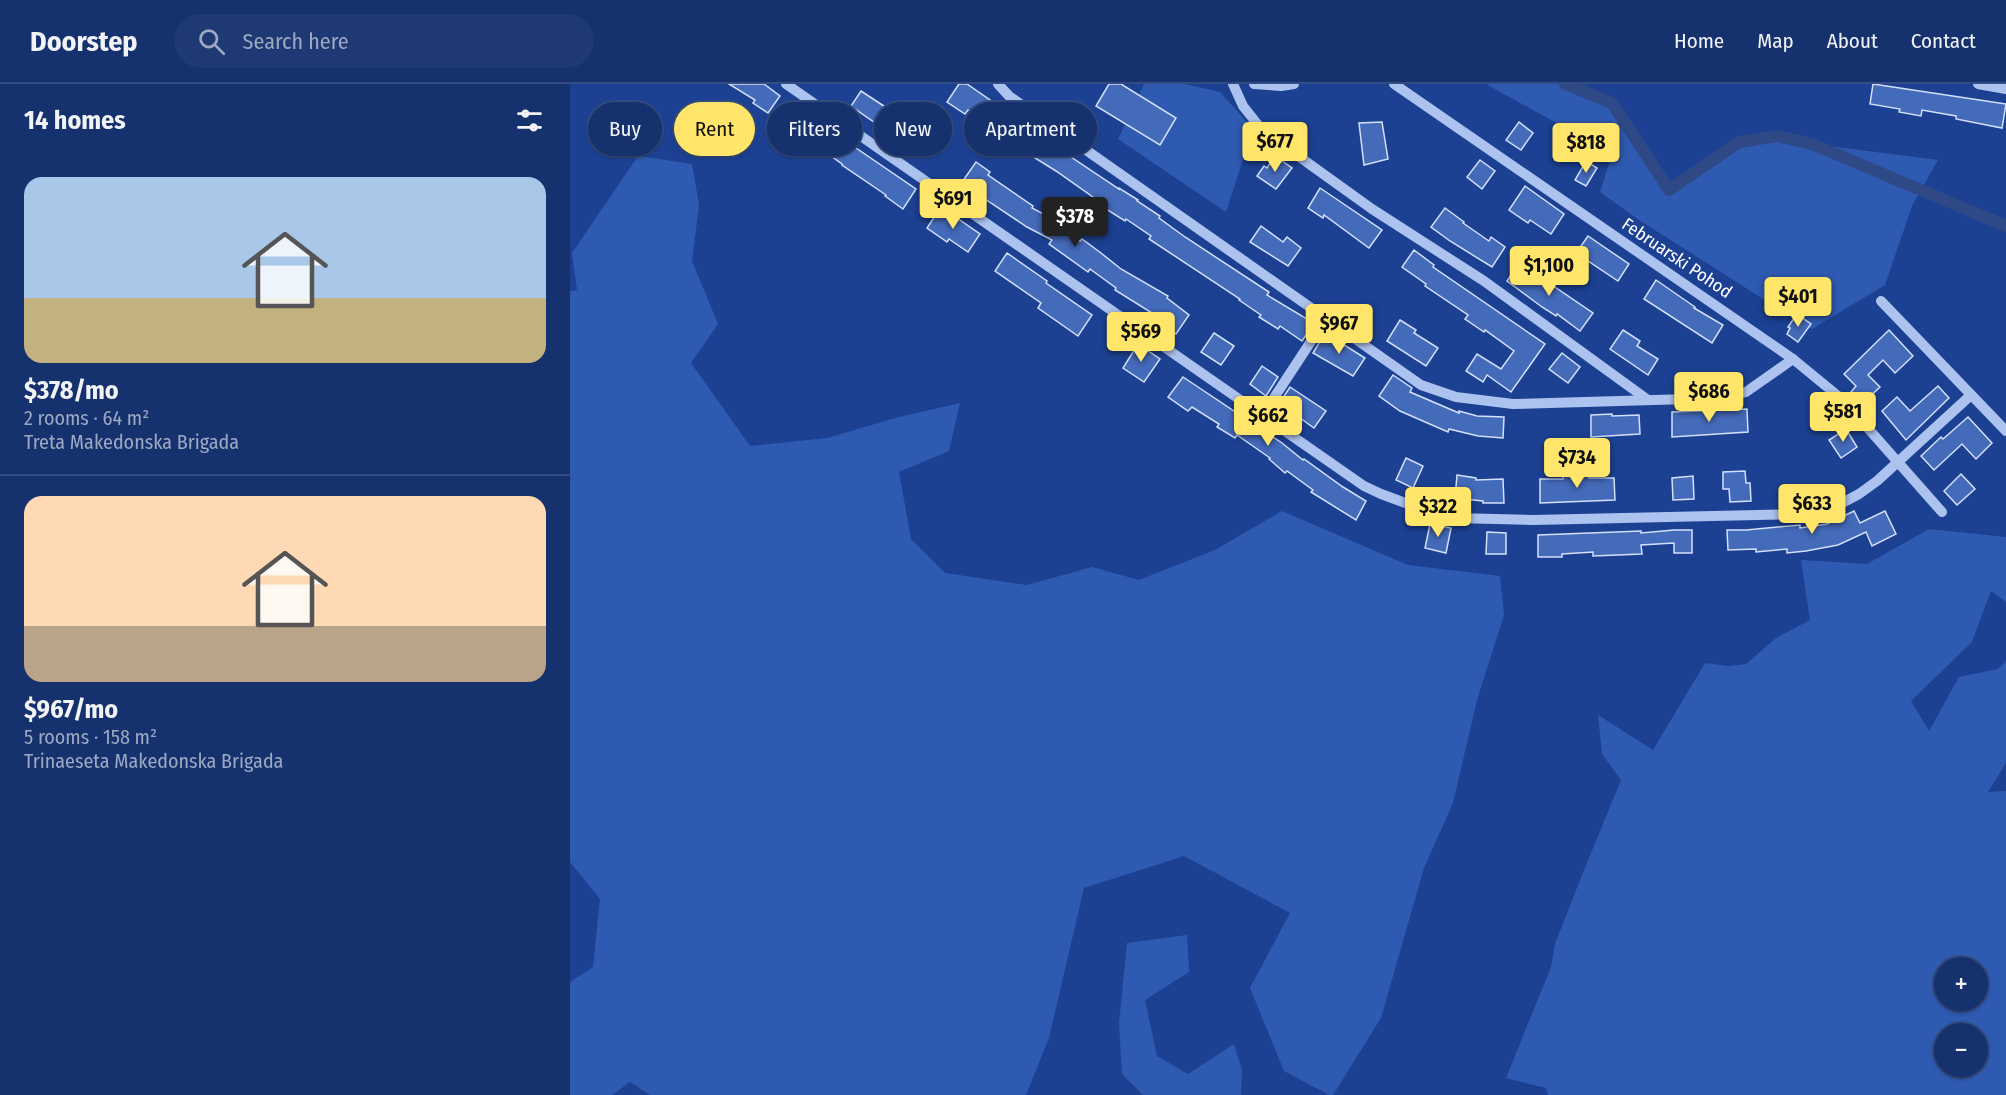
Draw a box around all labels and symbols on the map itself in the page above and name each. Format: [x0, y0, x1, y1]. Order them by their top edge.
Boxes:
pin: $677 [1239, 122, 1311, 173]
pin: $818 [1550, 123, 1622, 174]
pin: $691 [917, 179, 989, 230]
pin: $378 [1039, 197, 1111, 248]
street label: Februarski Pohod [1618, 213, 1736, 303]
pin: $1,100 [1500, 246, 1598, 297]
pin: $401 [1762, 277, 1834, 328]
pin: $967 [1303, 304, 1375, 355]
pin: $569 [1105, 312, 1177, 363]
pin: $686 [1673, 372, 1745, 423]
pin: $581 [1807, 392, 1879, 443]
pin: $662 [1232, 396, 1304, 447]
pin: $734 [1541, 438, 1613, 489]
pin: $633 [1776, 484, 1848, 535]
pin: $322 [1402, 487, 1474, 538]

